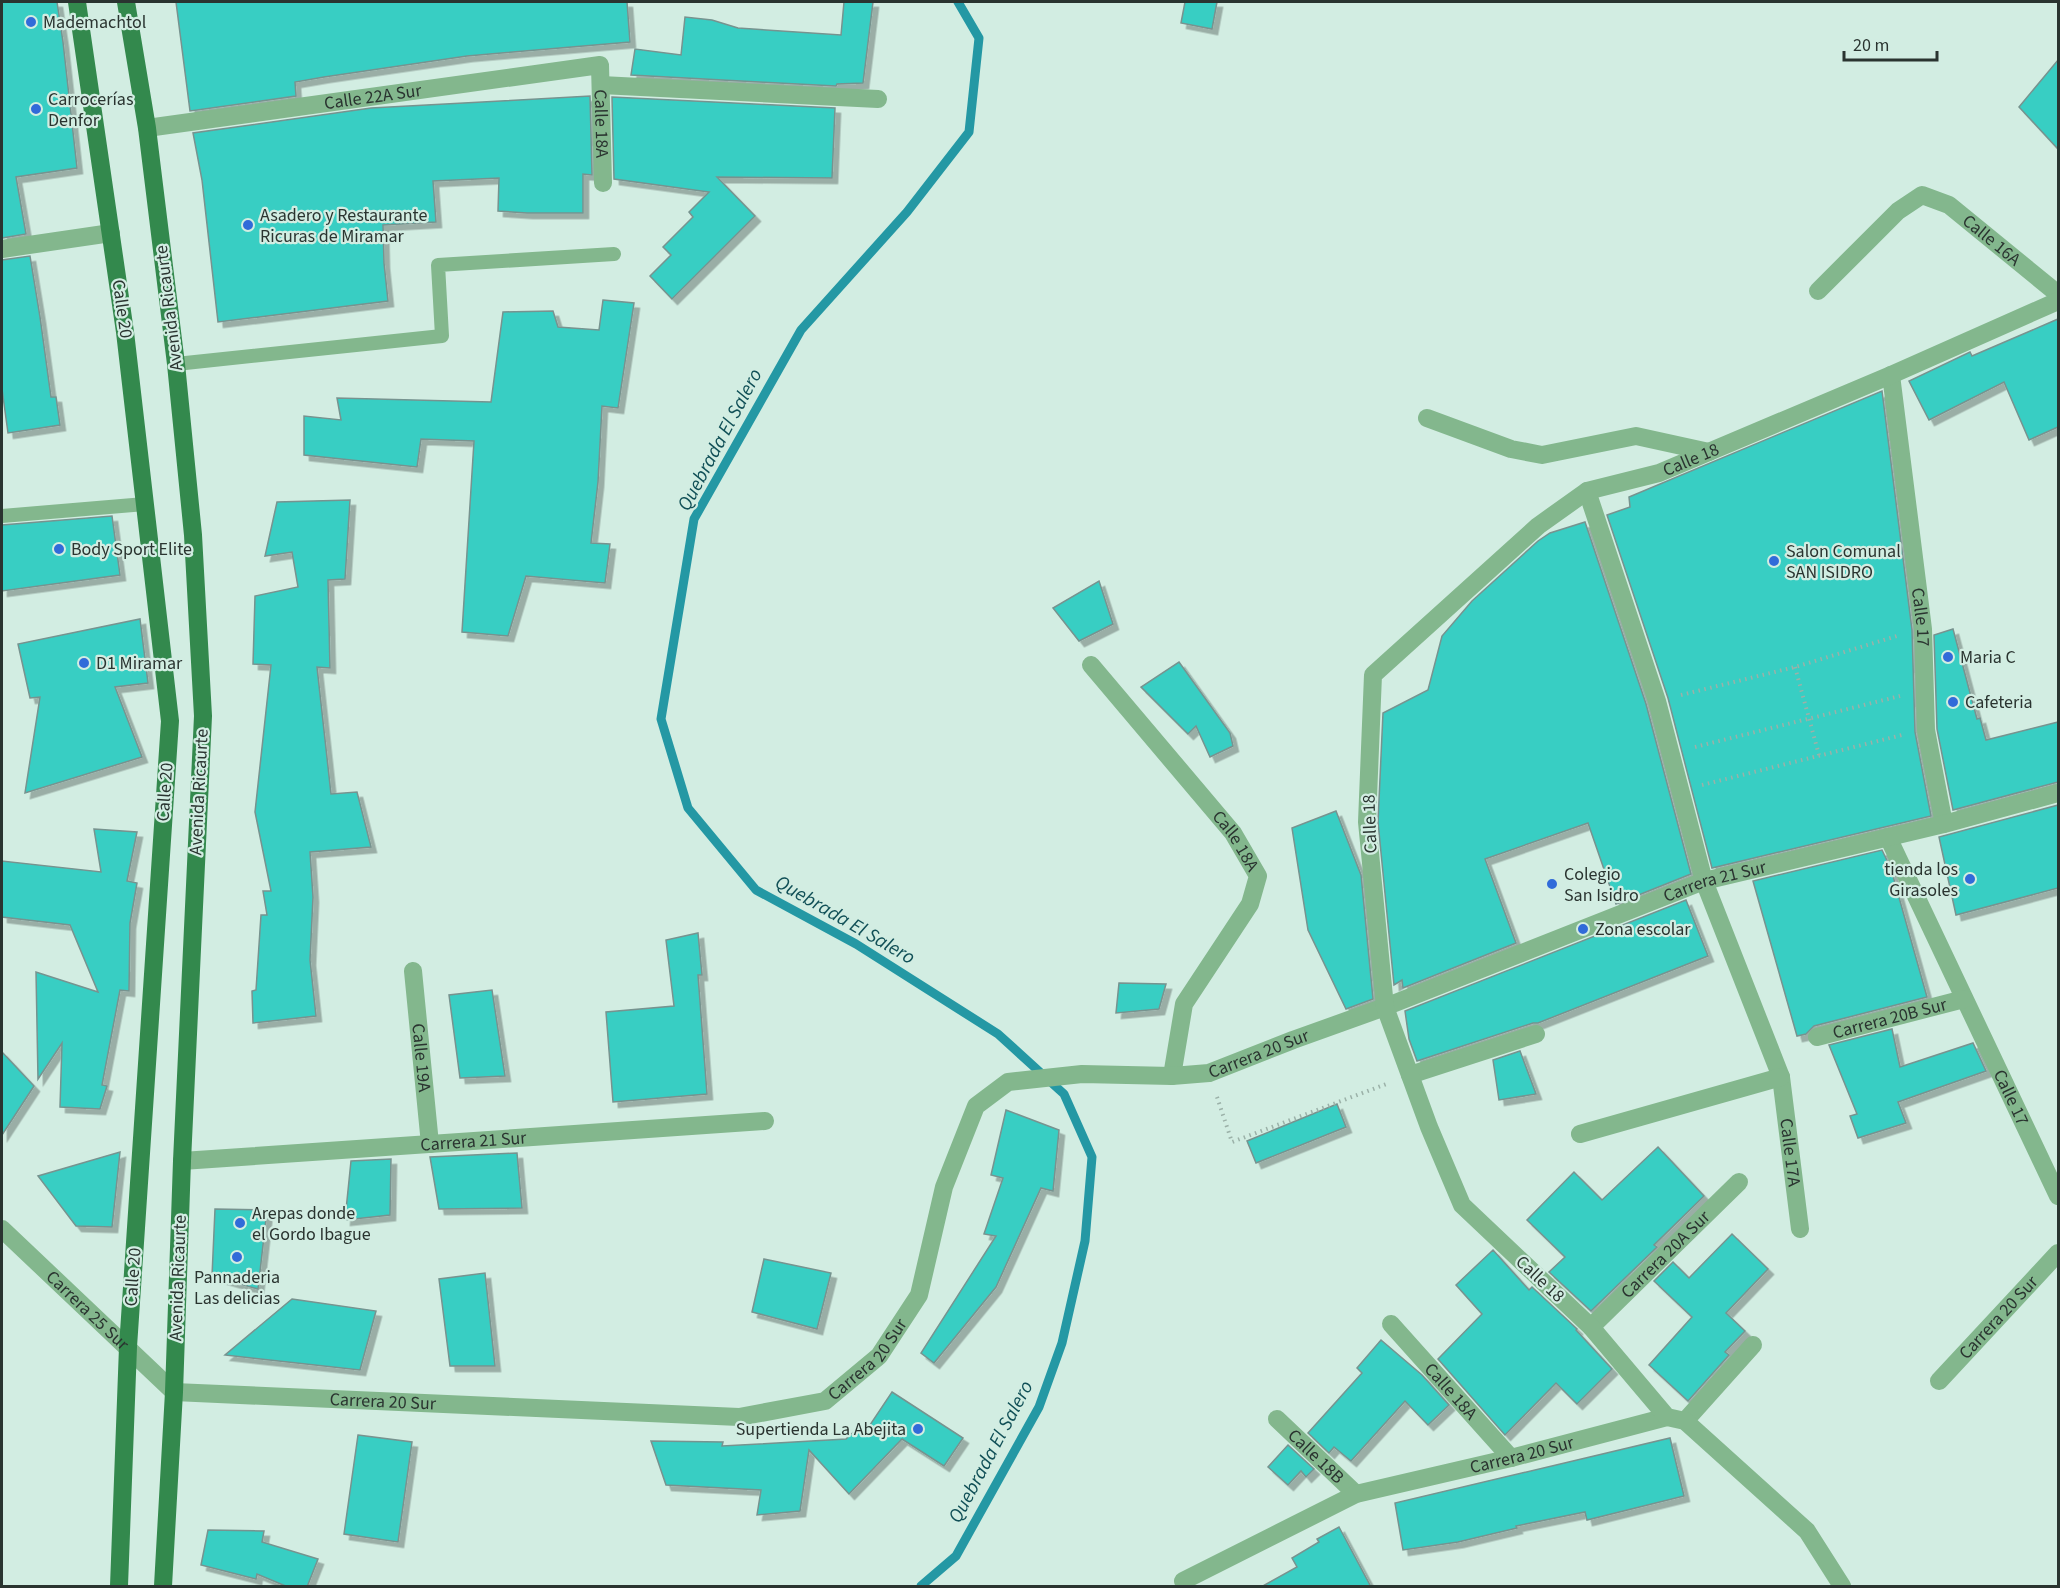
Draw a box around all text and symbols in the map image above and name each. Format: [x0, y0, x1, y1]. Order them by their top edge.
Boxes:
place label: Mademachtol [43, 10, 146, 35]
marker: Mademachtol [24, 15, 38, 29]
scale bar [1844, 24, 1937, 62]
text: 20 m [1853, 33, 1889, 58]
street label: Calle 22A Sur [323, 77, 424, 116]
place label: Carrocerías Denfor [48, 87, 133, 133]
street label: Calle 18A [588, 89, 615, 159]
marker: Carrocerías Denfor [29, 102, 43, 116]
place label: Asadero y Restaurante Ricuras de Miramar [260, 203, 427, 249]
street label: Calle 16A [1957, 208, 2026, 272]
marker: Asadero y Restaurante Ricuras de Miramar [241, 218, 255, 232]
street label: Avenida Ricaurte [149, 244, 189, 372]
street label: Calle 20 [106, 278, 138, 340]
water label: Quebrada El Salero [671, 364, 769, 516]
street label: Calle 18 [1659, 437, 1723, 483]
place label: Body Sport Elite [71, 537, 192, 562]
place label: Salon Comunal SAN ISIDRO [1786, 539, 1901, 585]
marker: Body Sport Elite [52, 542, 66, 556]
marker: Salon Comunal SAN ISIDRO [1767, 554, 1781, 568]
street label: Calle 17 [1905, 586, 1936, 647]
place label: Maria C [1960, 645, 2016, 670]
marker: Maria C [1941, 650, 1955, 664]
place label: D1 Miramar [96, 651, 183, 676]
marker: D1 Miramar [77, 656, 91, 670]
place label: Cafeteria [1965, 690, 2033, 715]
marker: Cafeteria [1946, 695, 1960, 709]
street label: Avenida Ricaurte [183, 728, 215, 856]
street label: Calle 20 [150, 762, 180, 822]
street label: Calle 18 [1356, 794, 1384, 854]
street label: Calle 18A [1206, 805, 1265, 876]
street label: Carrera 21 Sur [1660, 854, 1769, 908]
place label: tienda los Girasoles [1884, 857, 1958, 903]
place label: Colegio San Isidro [1564, 862, 1639, 908]
water label: Quebrada El Salero [770, 868, 920, 972]
marker: tienda los Girasoles [1963, 872, 1977, 886]
marker: Colegio San Isidro [1545, 877, 1559, 891]
place label: Zona escolar [1595, 917, 1691, 942]
marker: Zona escolar [1576, 922, 1590, 936]
street label: Carrera 20B Sur [1830, 991, 1950, 1045]
street label: Calle 19A [406, 1022, 437, 1093]
street label: Carrera 20 Sur [1205, 1023, 1313, 1085]
street label: Calle 17 [1987, 1065, 2035, 1129]
street label: Calle 17A [1774, 1117, 1807, 1188]
street label: Carrera 21 Sur [419, 1125, 528, 1157]
place label: Arepas donde el Gordo Ibague [252, 1201, 371, 1247]
street label: Carrera 20A Sur [1615, 1204, 1716, 1304]
street label: Avenida Ricaurte [163, 1214, 193, 1342]
marker: Arepas donde el Gordo Ibague [233, 1216, 247, 1230]
street label: Calle 20 [118, 1247, 148, 1307]
marker: Pannaderia Las delicias [230, 1250, 244, 1264]
street label: Calle 18 [1510, 1250, 1570, 1308]
street label: Carrera 25 Sur [40, 1265, 135, 1356]
place label: Pannaderia Las delicias [194, 1265, 280, 1311]
street label: Carrera 20 Sur [1953, 1269, 2044, 1365]
street label: Carrera 20 Sur [822, 1313, 913, 1406]
street label: Calle 18A [1419, 1357, 1483, 1425]
water label: Quebrada El Salero [942, 1376, 1040, 1528]
street label: Carrera 20 Sur [329, 1386, 437, 1416]
place label: Supertienda La Abejita [736, 1417, 906, 1442]
marker: Supertienda La Abejita [911, 1422, 925, 1436]
street label: Calle 18B [1282, 1423, 1350, 1489]
street label: Carrera 20 Sur [1467, 1429, 1577, 1480]

